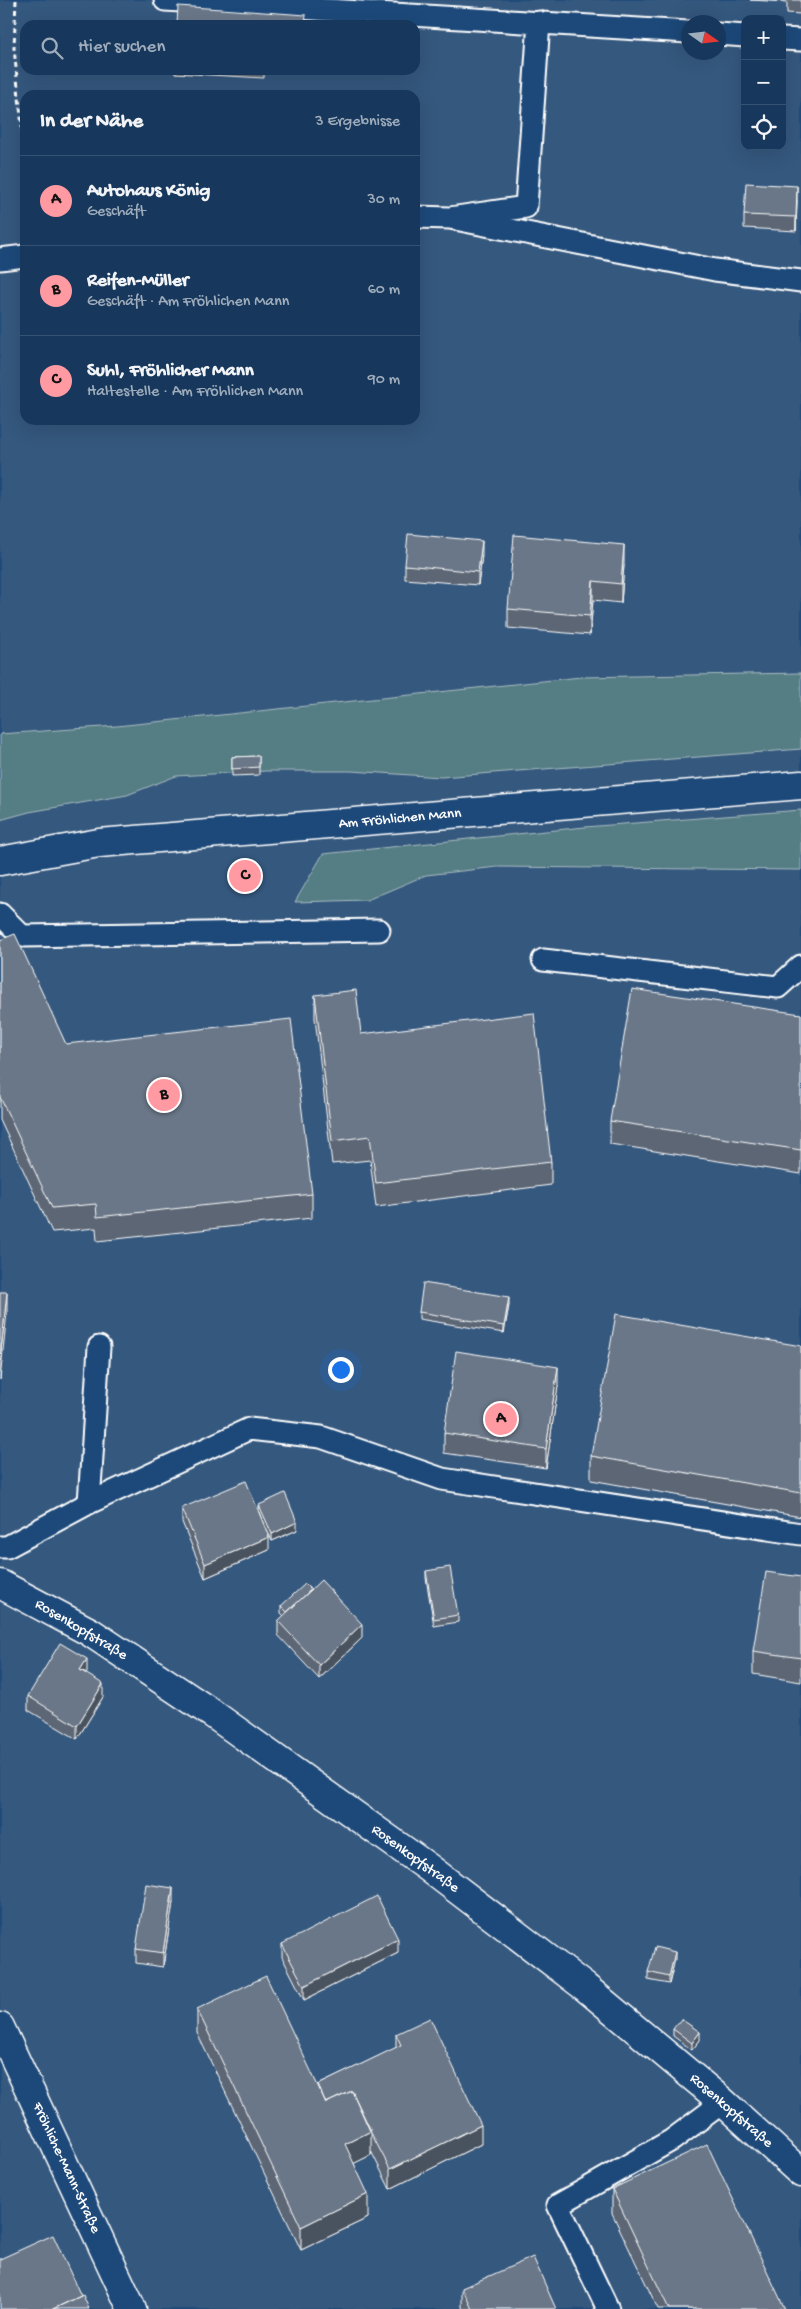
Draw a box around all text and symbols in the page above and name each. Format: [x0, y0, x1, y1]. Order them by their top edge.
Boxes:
north arrow [681, 15, 726, 60]
map controls [741, 15, 786, 150]
button: + [741, 15, 786, 60]
search box [20, 20, 420, 75]
icon: search [38, 34, 66, 62]
text: Hier suchen [78, 36, 165, 59]
button: − [741, 60, 786, 105]
button: locate [741, 105, 786, 150]
text: In der Nähe [40, 110, 143, 135]
text: 3 Ergebnisse [315, 113, 400, 132]
text: Autohaus König [87, 180, 210, 203]
text: A [51, 191, 61, 210]
text: 30 m [367, 191, 400, 210]
text: Geschäft [87, 203, 146, 222]
text: Reifen-Müller [87, 270, 189, 293]
text: B [52, 281, 60, 300]
text: 60 m [368, 281, 400, 300]
text: Geschäft · Am Fröhlichen Mann [87, 293, 289, 312]
text: Suhl, Fröhlicher Mann [87, 360, 254, 383]
text: C [52, 371, 60, 390]
text: 90 m [368, 371, 400, 390]
text: Haltestelle · Am Fröhlichen Mann [87, 383, 303, 402]
street label: Am Fröhlichen Mann [338, 805, 462, 833]
pin: C [229, 857, 261, 895]
pin: B [148, 1076, 180, 1114]
your location [328, 1357, 354, 1383]
pin: A [485, 1400, 517, 1438]
street label: Rosenkopfstraße [32, 1595, 131, 1665]
street label: Rosenkopfstraße [367, 1821, 463, 1897]
street label: Rosenkopfstraße [686, 2070, 777, 2152]
street label: Fröhliche-Mann-Straße [27, 2099, 104, 2237]

